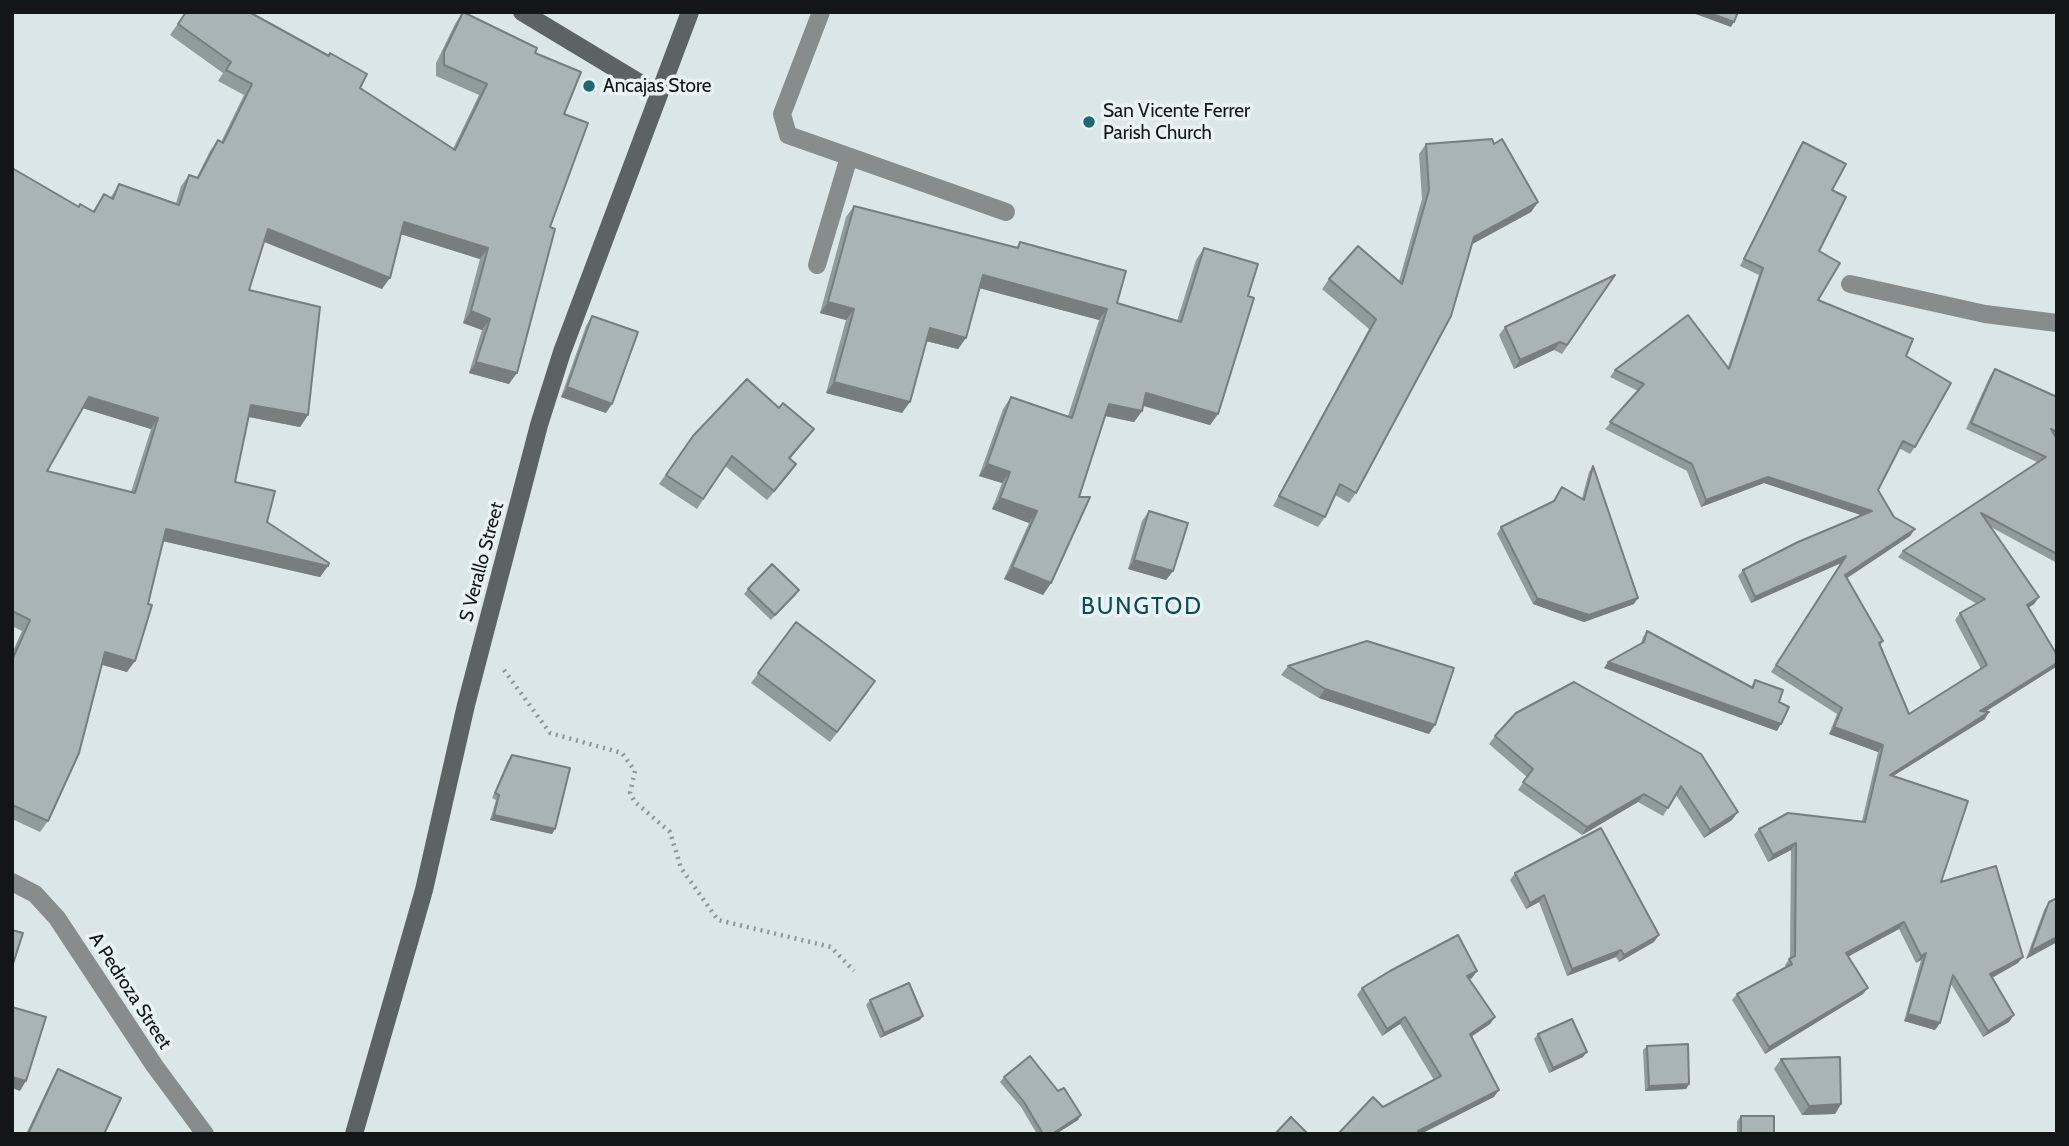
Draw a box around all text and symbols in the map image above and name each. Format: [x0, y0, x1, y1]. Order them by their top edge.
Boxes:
place label: Ancajas Store [603, 75, 711, 97]
marker: Ancajas Store [581, 78, 597, 94]
place label: San Vicente Ferrer Parish Church [1103, 100, 1250, 144]
marker: San Vicente Ferrer Parish Church [1081, 114, 1097, 130]
street label: S Verallo Street [455, 500, 509, 624]
district label: BUNGTOD [1082, 593, 1202, 621]
street label: A Pedroza Street [84, 929, 176, 1053]

